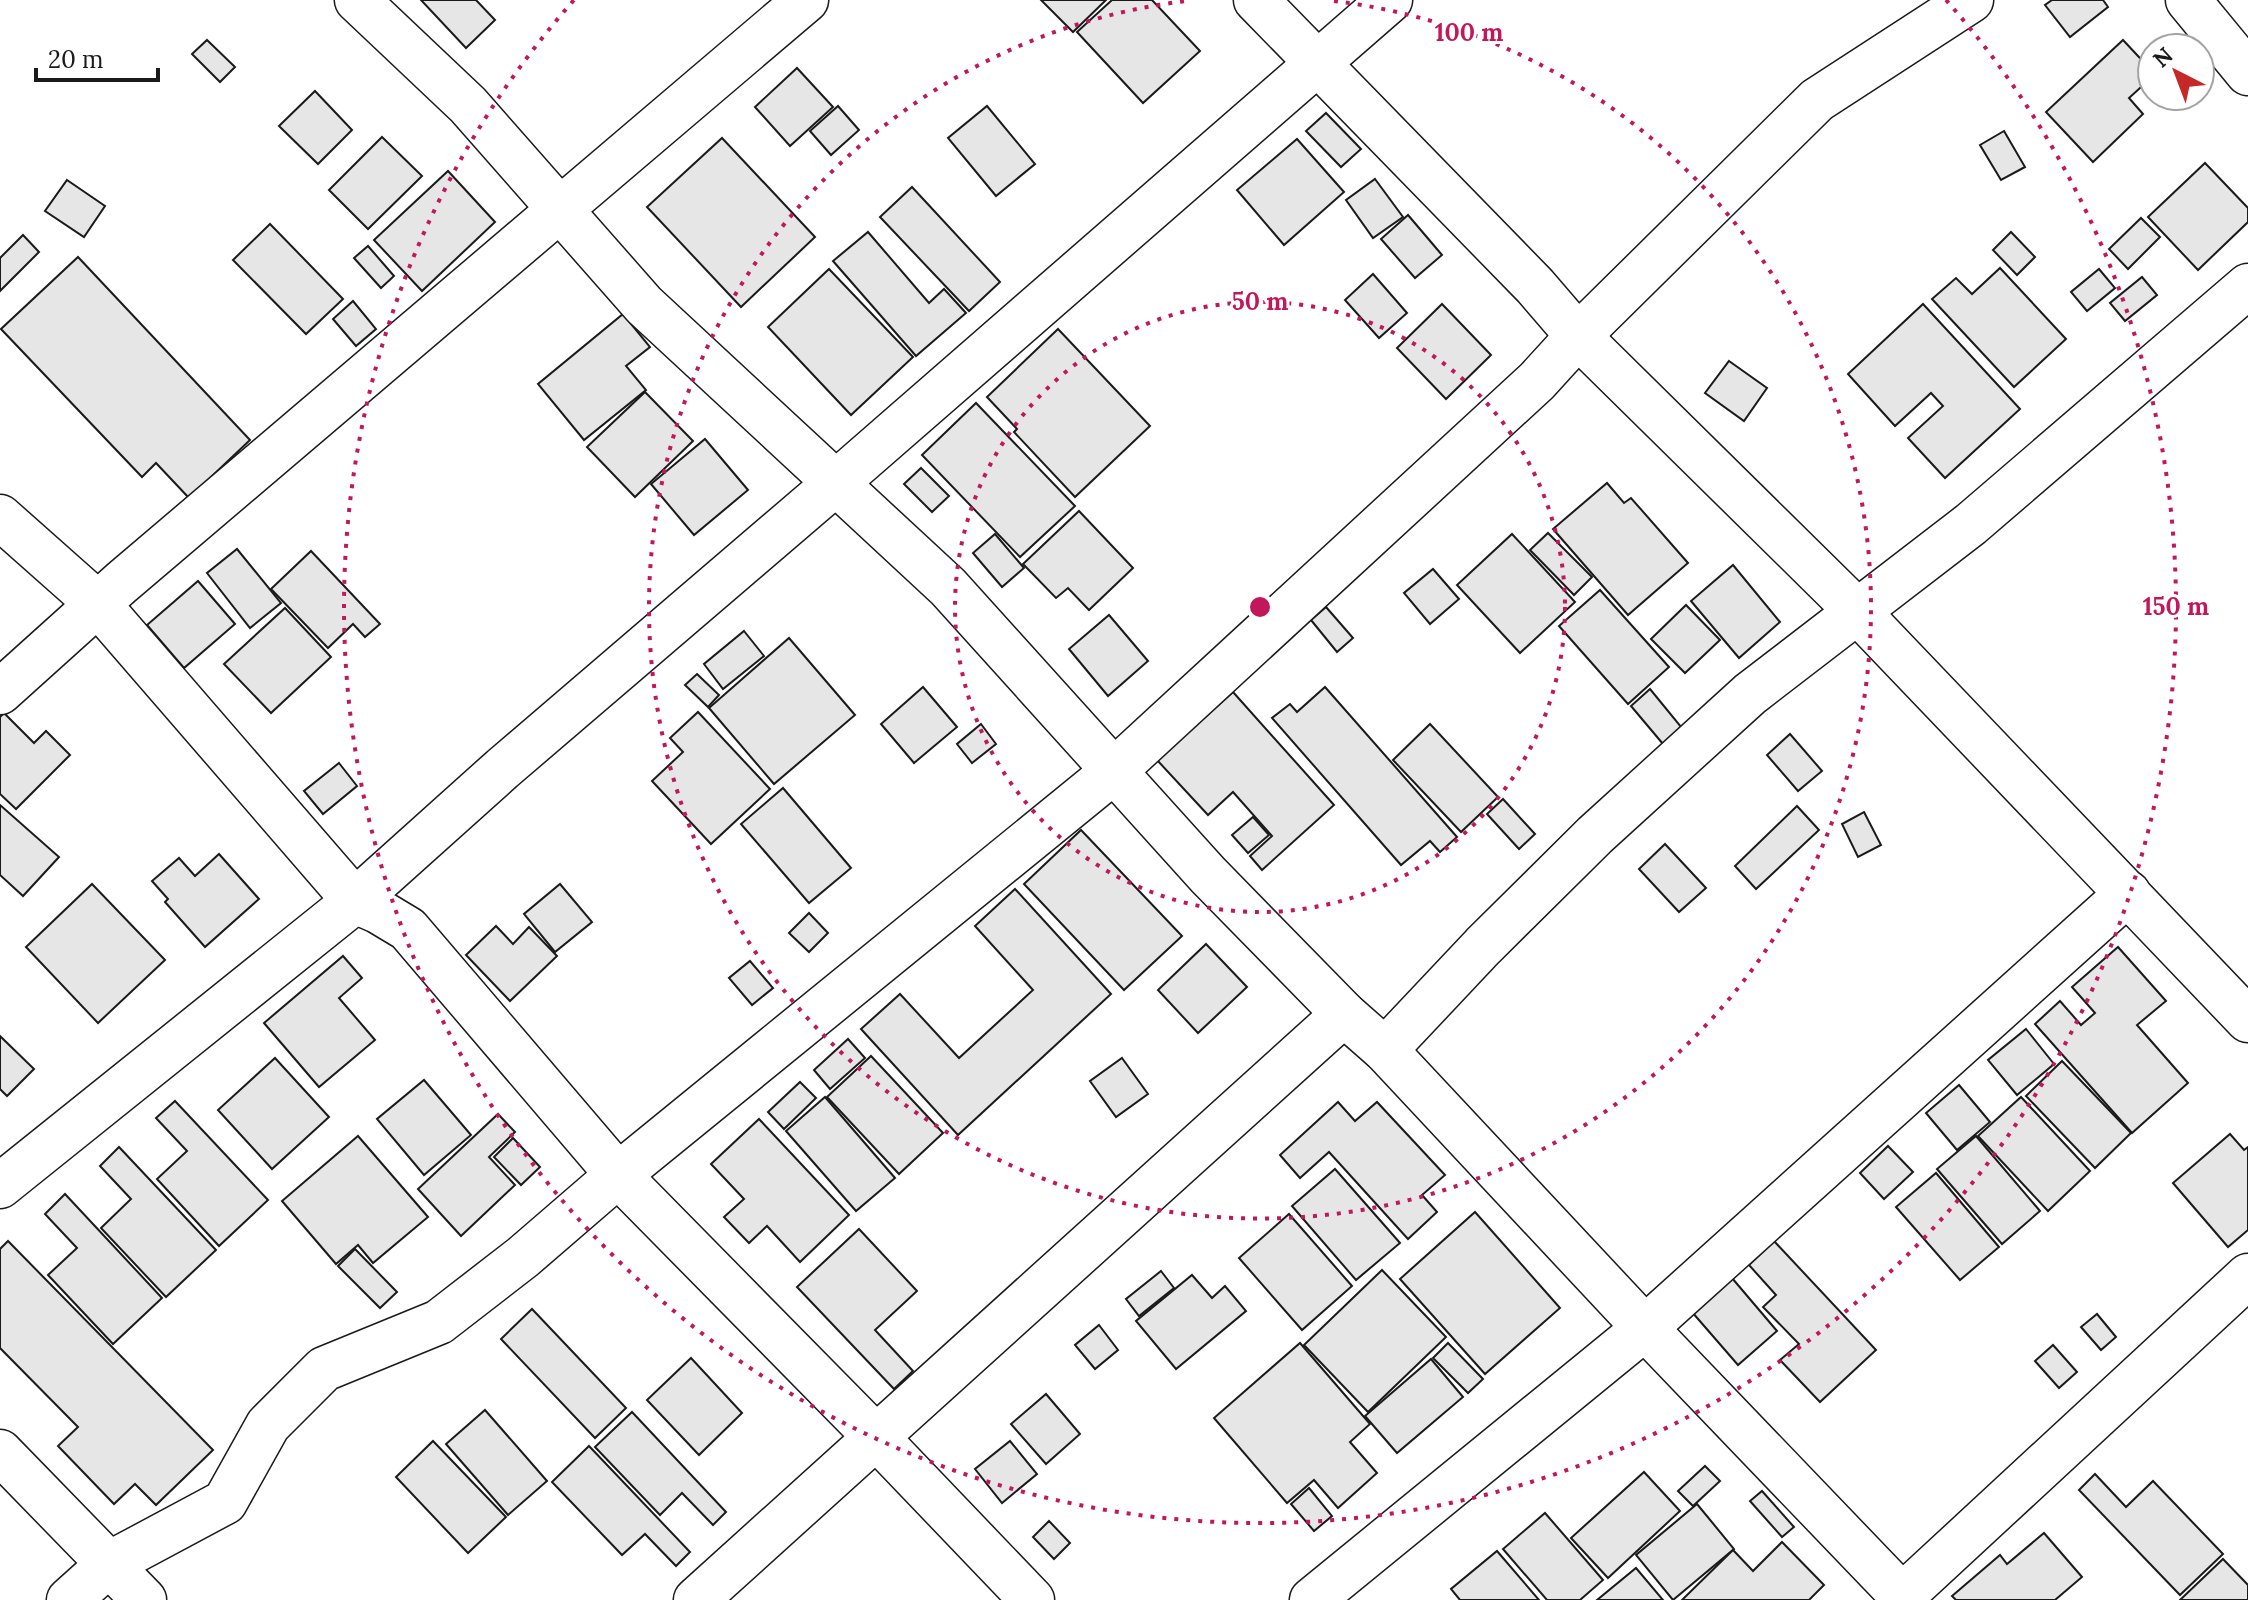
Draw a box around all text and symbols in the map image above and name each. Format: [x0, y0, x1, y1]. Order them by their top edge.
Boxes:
text: 100 m [1435, 17, 1503, 48]
scale bar [36, 32, 158, 82]
north arrow [2136, 32, 2216, 112]
text: N [2147, 41, 2178, 73]
text: 20 m [48, 44, 104, 75]
text: 50 m [1232, 286, 1288, 317]
text: 150 m [2143, 591, 2209, 622]
centre of rings [1246, 593, 1274, 621]

